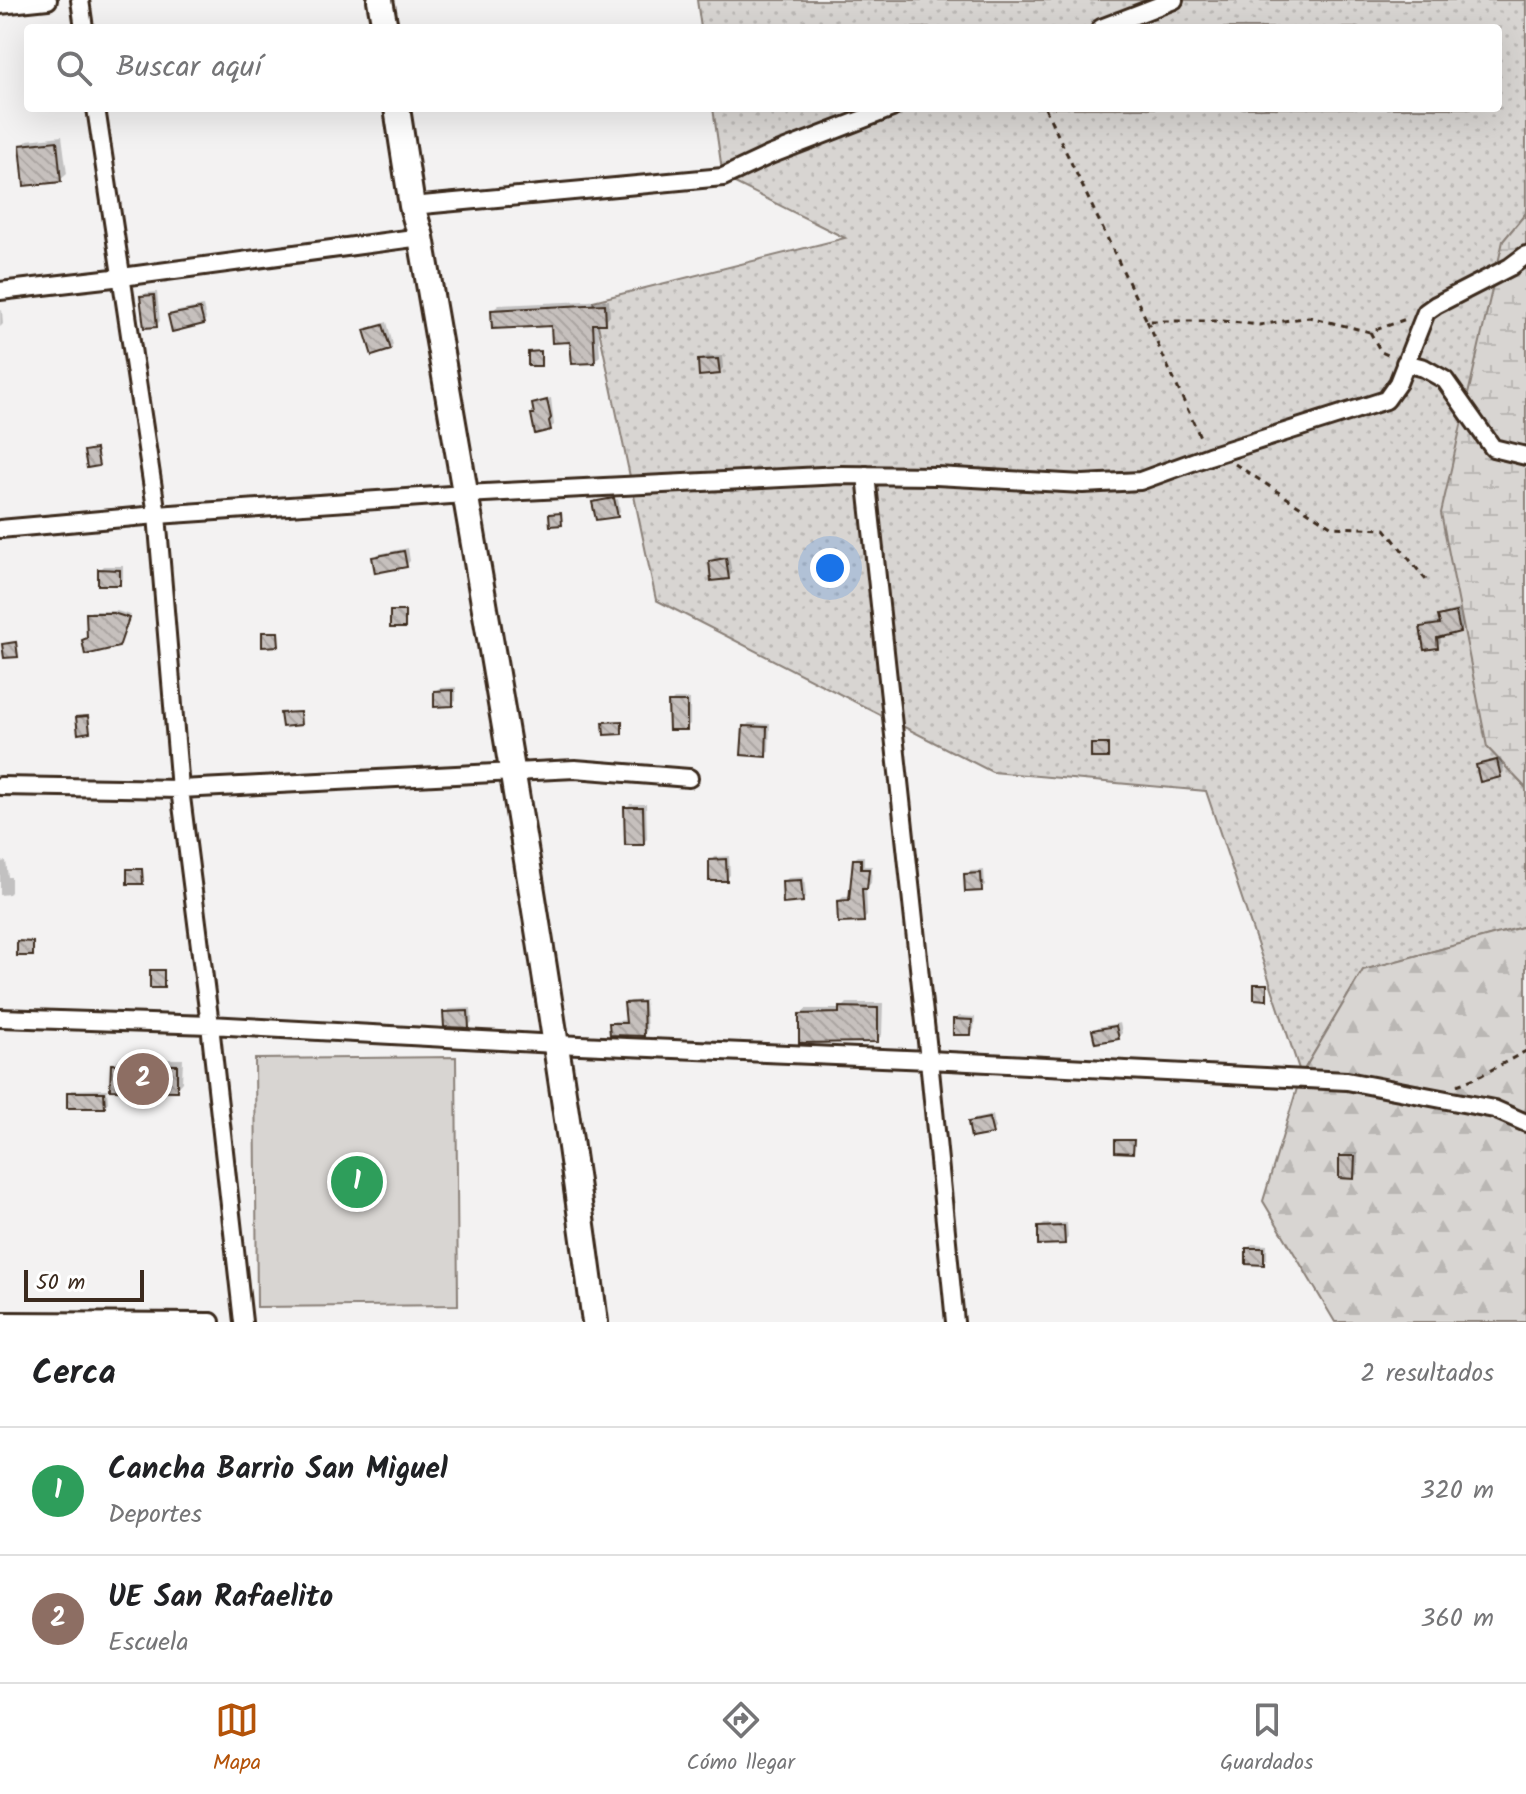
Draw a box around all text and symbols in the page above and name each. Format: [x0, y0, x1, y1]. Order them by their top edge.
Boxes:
search box [24, 24, 1502, 112]
text: Buscar aquí [116, 44, 262, 92]
icon: search [52, 46, 96, 90]
your location [810, 548, 850, 588]
pin: 2 [117, 1049, 169, 1109]
pin: 1 [331, 1152, 383, 1212]
scale bar [24, 1266, 144, 1302]
text: 50 m [36, 1266, 85, 1301]
text: Cerca [32, 1347, 116, 1401]
text: 2 resultados [1360, 1353, 1494, 1395]
text: Cancha Barrio San Miguel [108, 1446, 448, 1494]
text: 1 [54, 1470, 62, 1512]
text: 320 m [1420, 1470, 1494, 1512]
text: Deportes [108, 1494, 202, 1536]
text: UE San Rafaelito [108, 1574, 333, 1622]
text: 2 [50, 1598, 66, 1640]
text: 360 m [1421, 1598, 1494, 1640]
text: Escuela [108, 1622, 189, 1664]
tab: Mapa [213, 1698, 261, 1781]
tab: Cómo llegar [687, 1698, 795, 1781]
tab: Guardados [1220, 1698, 1313, 1781]

